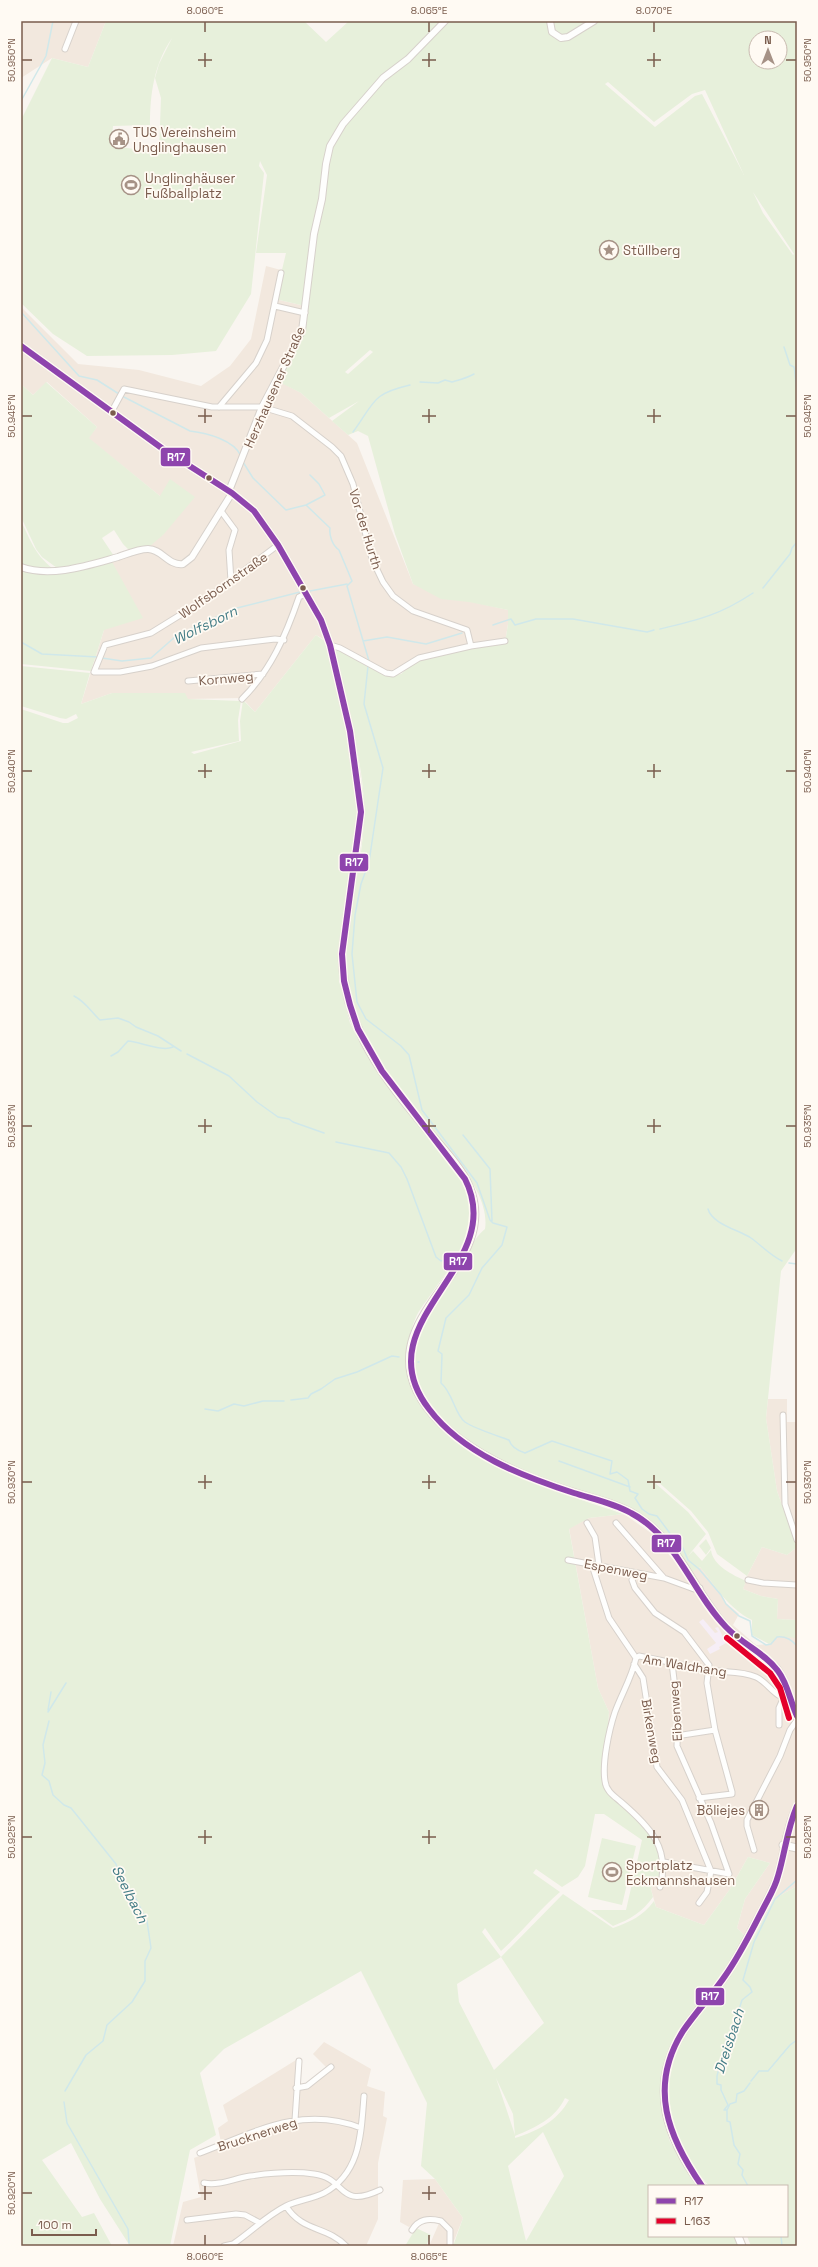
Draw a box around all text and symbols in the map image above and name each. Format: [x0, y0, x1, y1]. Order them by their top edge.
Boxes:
text: 8.060°E [187, 4, 224, 17]
text: 8.065°E [411, 4, 448, 17]
text: 8.070°E [636, 4, 672, 17]
north arrow [748, 30, 788, 70]
text: N [764, 33, 772, 47]
text: 50.950°N [5, 38, 18, 82]
text: 50.950°N [801, 38, 814, 82]
place label: TUS Vereinsheim Unglinghausen [133, 124, 236, 156]
public building icon: TUS Vereinsheim Unglinghausen [108, 128, 130, 150]
place label: Unglinghäuser Fußballplatz [145, 170, 235, 202]
sports icon: Unglinghäuser Fußballplatz [120, 174, 142, 196]
place icon: Stüllberg [598, 239, 620, 261]
place label: Stüllberg [623, 242, 680, 259]
street label: Herzhausener Straße [240, 324, 309, 451]
text: 50.945°N [5, 394, 18, 438]
text: 50.945°N [801, 394, 814, 438]
unlabelled marker [108, 408, 118, 418]
line badge: R17 [160, 447, 191, 467]
text: R17 [167, 450, 185, 464]
unlabelled marker [204, 473, 214, 483]
street label: Vor der Hurth [345, 487, 386, 572]
street label: Wolfsbornstraße [175, 548, 271, 622]
unlabelled marker [298, 583, 308, 593]
water label: Wolfsborn [170, 602, 240, 648]
street label: Kornweg [198, 668, 254, 689]
text: 50.940°N [5, 749, 18, 793]
text: 50.940°N [801, 749, 814, 793]
line badge: R17 [339, 853, 369, 872]
text: R17 [345, 855, 363, 869]
text: 50.935°N [5, 1104, 18, 1148]
text: 50.935°N [801, 1104, 814, 1148]
line badge: R17 [443, 1252, 473, 1271]
text: R17 [449, 1254, 467, 1268]
text: 50.930°N [5, 1460, 18, 1504]
text: 50.930°N [801, 1460, 814, 1504]
line badge: R17 [651, 1534, 682, 1553]
text: R17 [657, 1536, 675, 1550]
street label: Espenweg [583, 1555, 649, 1584]
unlabelled marker [732, 1631, 742, 1641]
street label: Am Waldhang [642, 1650, 728, 1681]
street label: Eibenweg [665, 1680, 686, 1742]
street label: Birkenweg [637, 1697, 666, 1765]
building icon: Böliejes [748, 1799, 770, 1821]
place label: Böliejes [697, 1802, 745, 1819]
text: 50.925°N [5, 1815, 18, 1859]
text: 50.925°N [801, 1815, 814, 1859]
place label: Sportplatz Eckmannshausen [626, 1857, 735, 1889]
sports icon: Sportplatz Eckmannshausen [601, 1861, 623, 1883]
water label: Seelbach [108, 1862, 152, 1926]
line badge: R17 [695, 1987, 725, 2006]
text: R17 [701, 1989, 719, 2003]
water label: Dreisbach [710, 2006, 748, 2076]
street label: Brucknerweg [215, 2114, 299, 2155]
text: 50.920°N [5, 2171, 18, 2215]
legend [648, 2185, 788, 2237]
text: R17 [684, 2193, 704, 2209]
scale bar [32, 2211, 96, 2237]
text: L163 [684, 2213, 710, 2229]
text: 100 m [38, 2217, 72, 2233]
text: 8.060°E [187, 2250, 224, 2263]
text: 8.065°E [411, 2250, 448, 2263]

